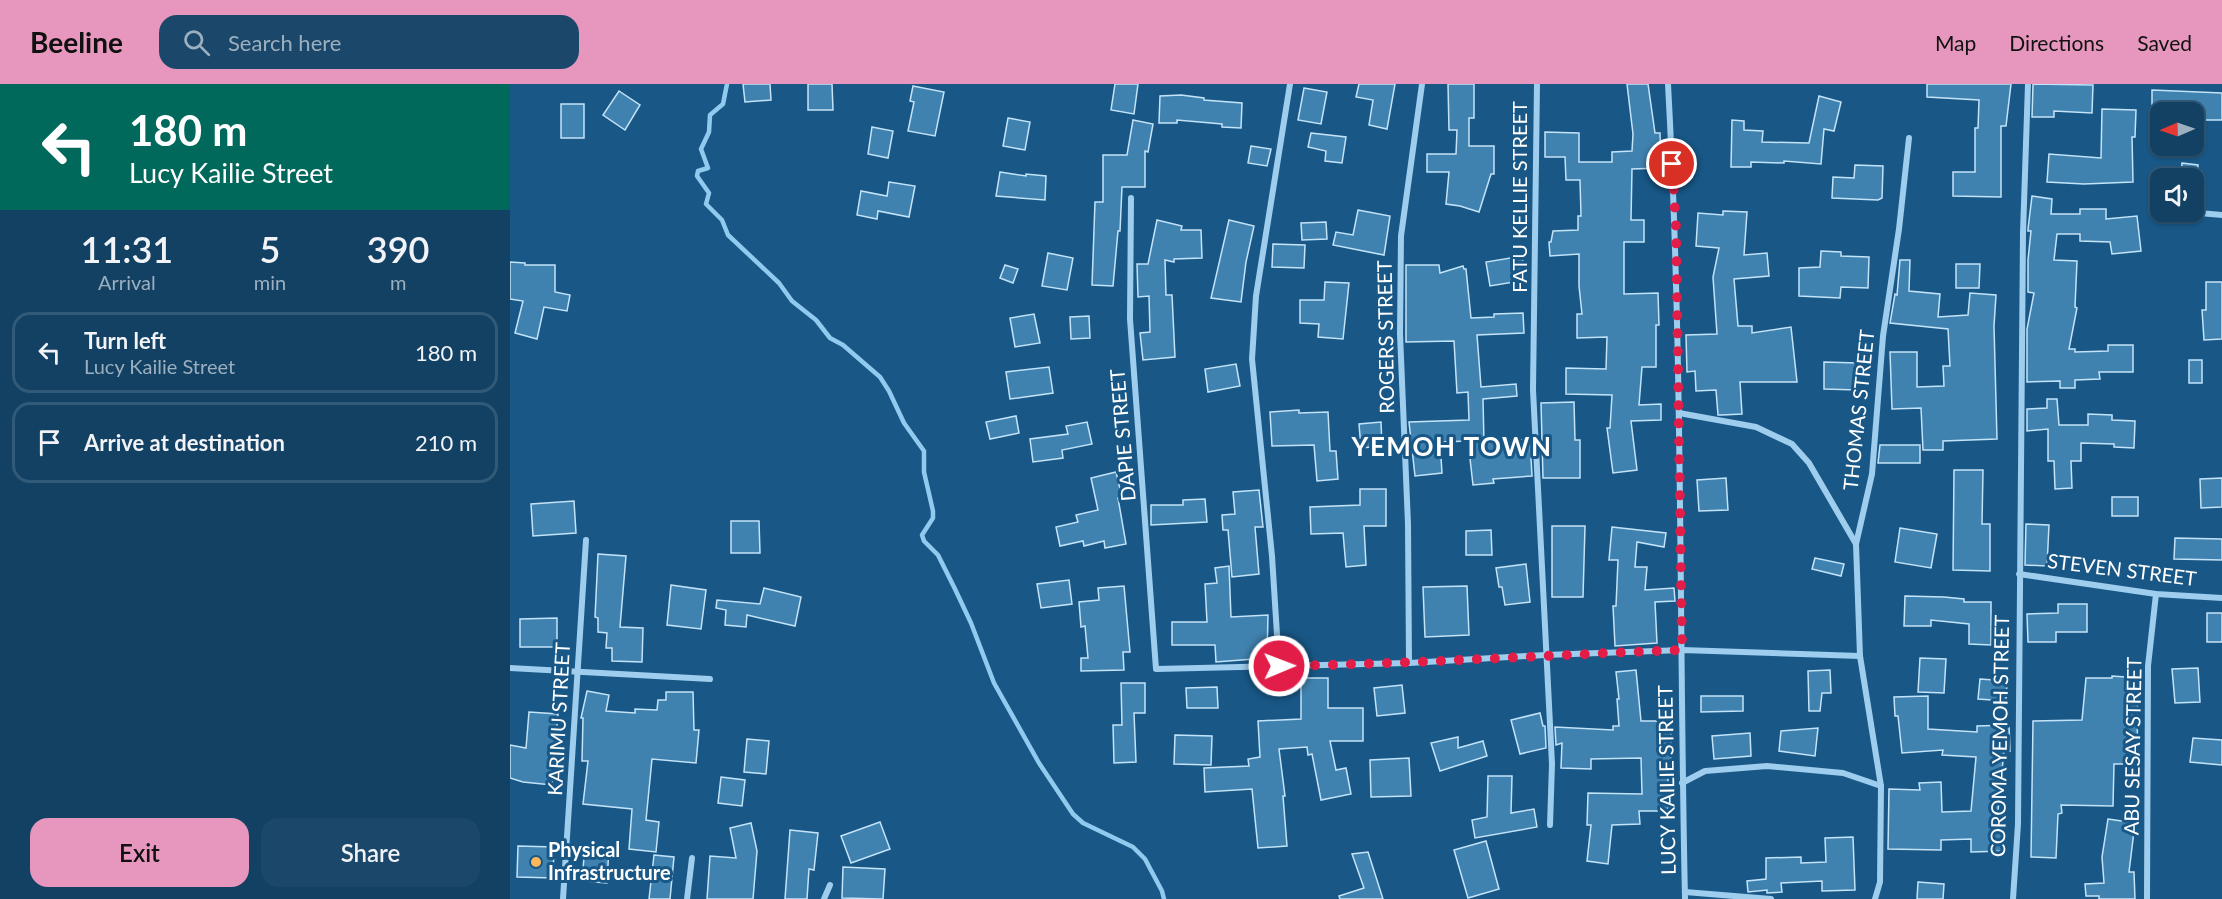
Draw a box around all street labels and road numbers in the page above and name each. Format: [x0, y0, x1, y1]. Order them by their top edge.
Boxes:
street label: FATU KELLIE STREET [1507, 101, 1531, 293]
street label: ROGERS STREET [1372, 260, 1398, 414]
street label: THOMAS STREET [1838, 328, 1878, 491]
street label: DAPIE STREET [1104, 368, 1140, 502]
street label: STEVEN STREET [2046, 548, 2198, 590]
street label: COROMA YEMOH STREET [1985, 614, 2013, 857]
street label: KARIMU STREET [542, 642, 574, 796]
street label: ABU SESAY STREET [2118, 656, 2146, 835]
street label: LUCY KAILIE STREET [1652, 685, 1680, 875]

